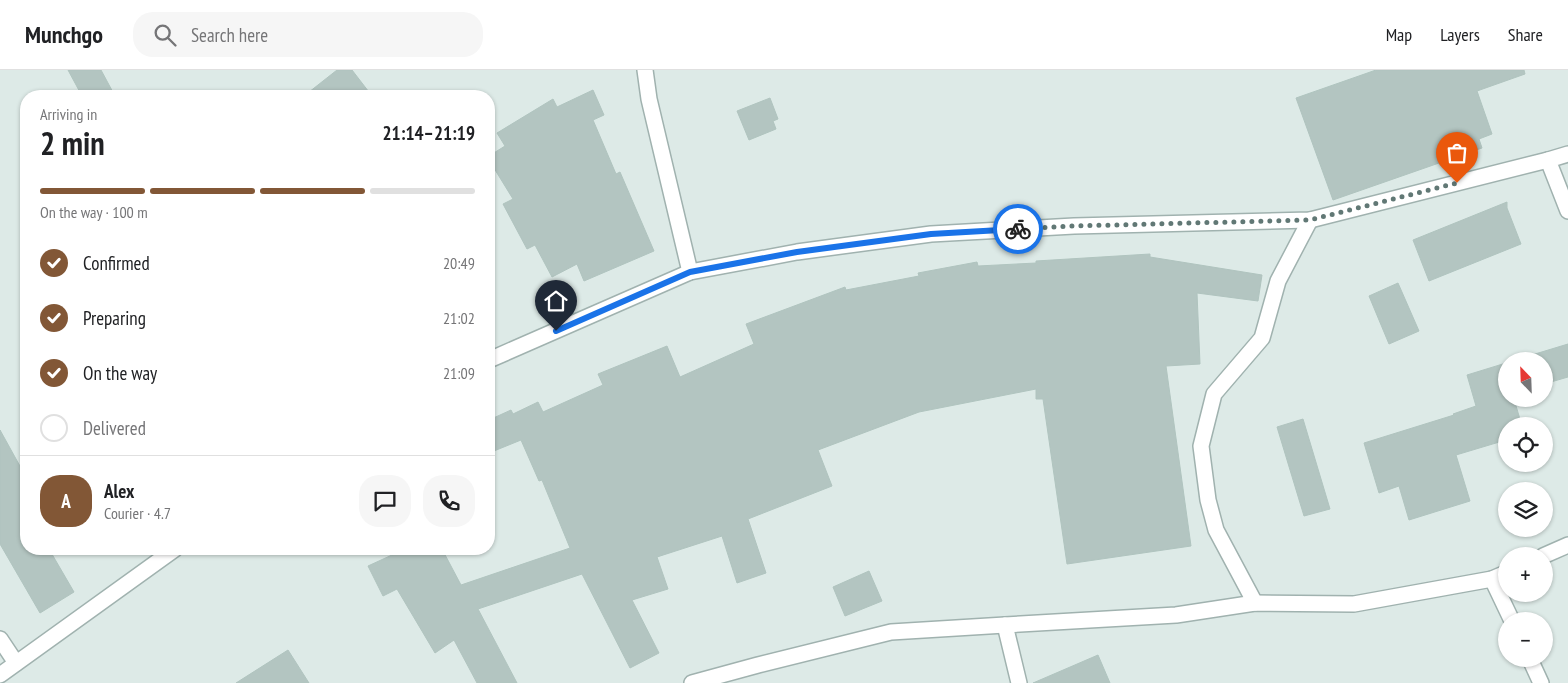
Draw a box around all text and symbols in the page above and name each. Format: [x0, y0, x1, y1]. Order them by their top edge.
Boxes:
search box [133, 12, 483, 57]
text: Munchgo [25, 19, 103, 50]
icon: search [151, 21, 179, 49]
text: Search here [191, 23, 268, 47]
text: Map [1386, 23, 1412, 46]
text: Layers [1440, 23, 1480, 46]
text: Share [1508, 23, 1543, 46]
text: Arriving in [40, 104, 97, 124]
text: 21:14–21:19 [382, 121, 475, 145]
text: 2 min [40, 122, 105, 164]
pin [1436, 132, 1478, 183]
icon: bag [1443, 139, 1471, 167]
text: On the way · 100 m [40, 202, 148, 222]
courier [993, 204, 1043, 254]
icon: bike [1004, 215, 1032, 243]
icon: check [40, 249, 68, 277]
text: Confirmed [83, 251, 150, 275]
text: 20:49 [443, 253, 475, 273]
pin [535, 280, 577, 331]
icon: home [542, 287, 570, 315]
icon: check [40, 304, 68, 332]
text: Preparing [83, 306, 146, 330]
text: 21:02 [443, 308, 475, 328]
north arrow [1498, 352, 1552, 408]
map controls [1498, 352, 1553, 667]
icon: check [40, 359, 68, 387]
text: On the way [83, 361, 157, 385]
text: 21:09 [443, 363, 475, 383]
text: Delivered [83, 416, 146, 440]
button: locate [1498, 417, 1553, 472]
button: chat [359, 475, 411, 527]
button: phone [423, 475, 475, 527]
text: Alex [104, 479, 134, 503]
button: layers [1498, 482, 1553, 537]
text: A [61, 489, 71, 513]
text: Courier · 4.7 [104, 503, 171, 523]
button: + [1498, 547, 1553, 602]
button: − [1498, 612, 1553, 667]

